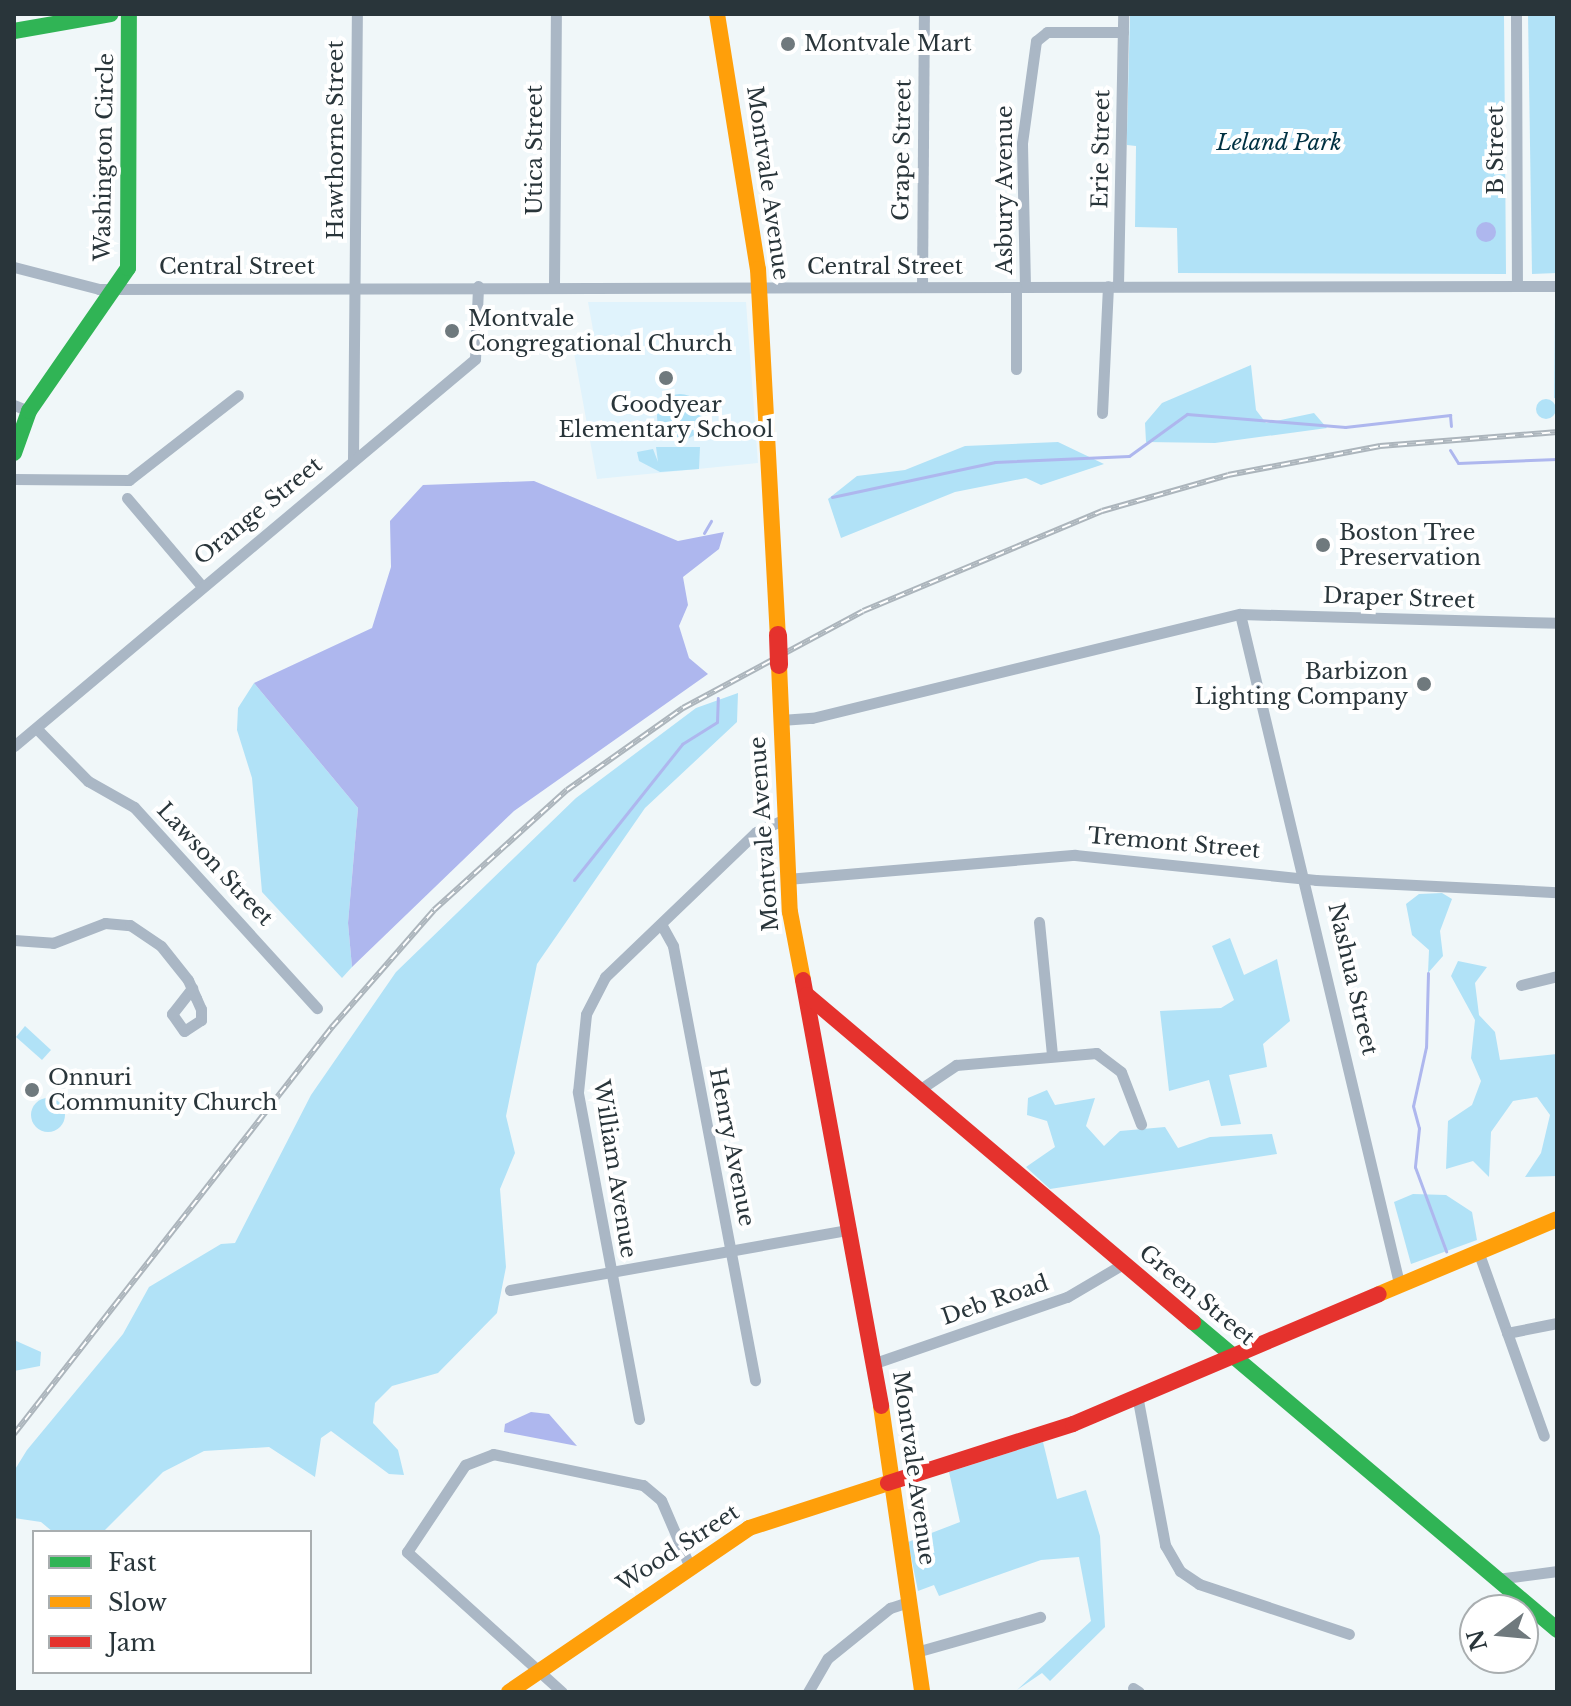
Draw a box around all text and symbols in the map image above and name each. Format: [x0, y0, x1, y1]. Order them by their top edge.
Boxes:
place label: Montvale Mart [804, 31, 972, 57]
marker: Montvale Mart [779, 35, 797, 53]
street label: Hawthorne Street [323, 40, 349, 240]
street label: Washington Circle [89, 53, 119, 261]
street label: Grape Street [888, 79, 916, 221]
street label: Montvale Avenue [741, 84, 795, 282]
street label: Utica Street [522, 85, 548, 215]
street label: Erie Street [1087, 89, 1115, 209]
street label: Asbury Avenue [992, 105, 1018, 275]
street label: B Street [1483, 105, 1509, 195]
park label: Leland Park [1216, 130, 1342, 156]
street label: Central Street [159, 254, 315, 280]
street label: Central Street [807, 254, 963, 280]
place label: Montvale Congregational Church [468, 305, 732, 356]
marker: Montvale Congregational Church [443, 322, 461, 340]
marker: Goodyear Elementary School [657, 369, 675, 387]
place label: Goodyear Elementary School [558, 391, 774, 442]
street label: Orange Street [189, 451, 327, 571]
place label: Boston Tree Preservation [1339, 519, 1481, 570]
marker: Boston Tree Preservation [1314, 536, 1332, 554]
street label: Draper Street [1322, 582, 1476, 614]
place label: Barbizon Lighting Company [1194, 658, 1408, 710]
marker: Barbizon Lighting Company [1415, 675, 1433, 693]
street label: Montvale Avenue [744, 735, 784, 933]
street label: Lawson Street [151, 797, 279, 931]
street label: Tremont Street [1087, 822, 1261, 864]
street label: Nashua Street [1323, 900, 1383, 1058]
place label: Onnuri Community Church [48, 1064, 278, 1116]
street label: Henry Avenue [704, 1065, 760, 1229]
street label: William Avenue [588, 1078, 642, 1260]
marker: Onnuri Community Church [23, 1081, 41, 1099]
street label: Green Street [1134, 1239, 1260, 1351]
street label: Deb Road [938, 1269, 1052, 1331]
street label: Montvale Avenue [887, 1369, 941, 1567]
street label: Wood Street [612, 1499, 744, 1597]
legend [32, 1530, 312, 1674]
text: Fast [108, 1548, 156, 1577]
text: Slow [108, 1588, 167, 1617]
north arrow [1459, 1594, 1539, 1674]
text: N [1462, 1627, 1493, 1654]
text: Jam [108, 1628, 156, 1657]

